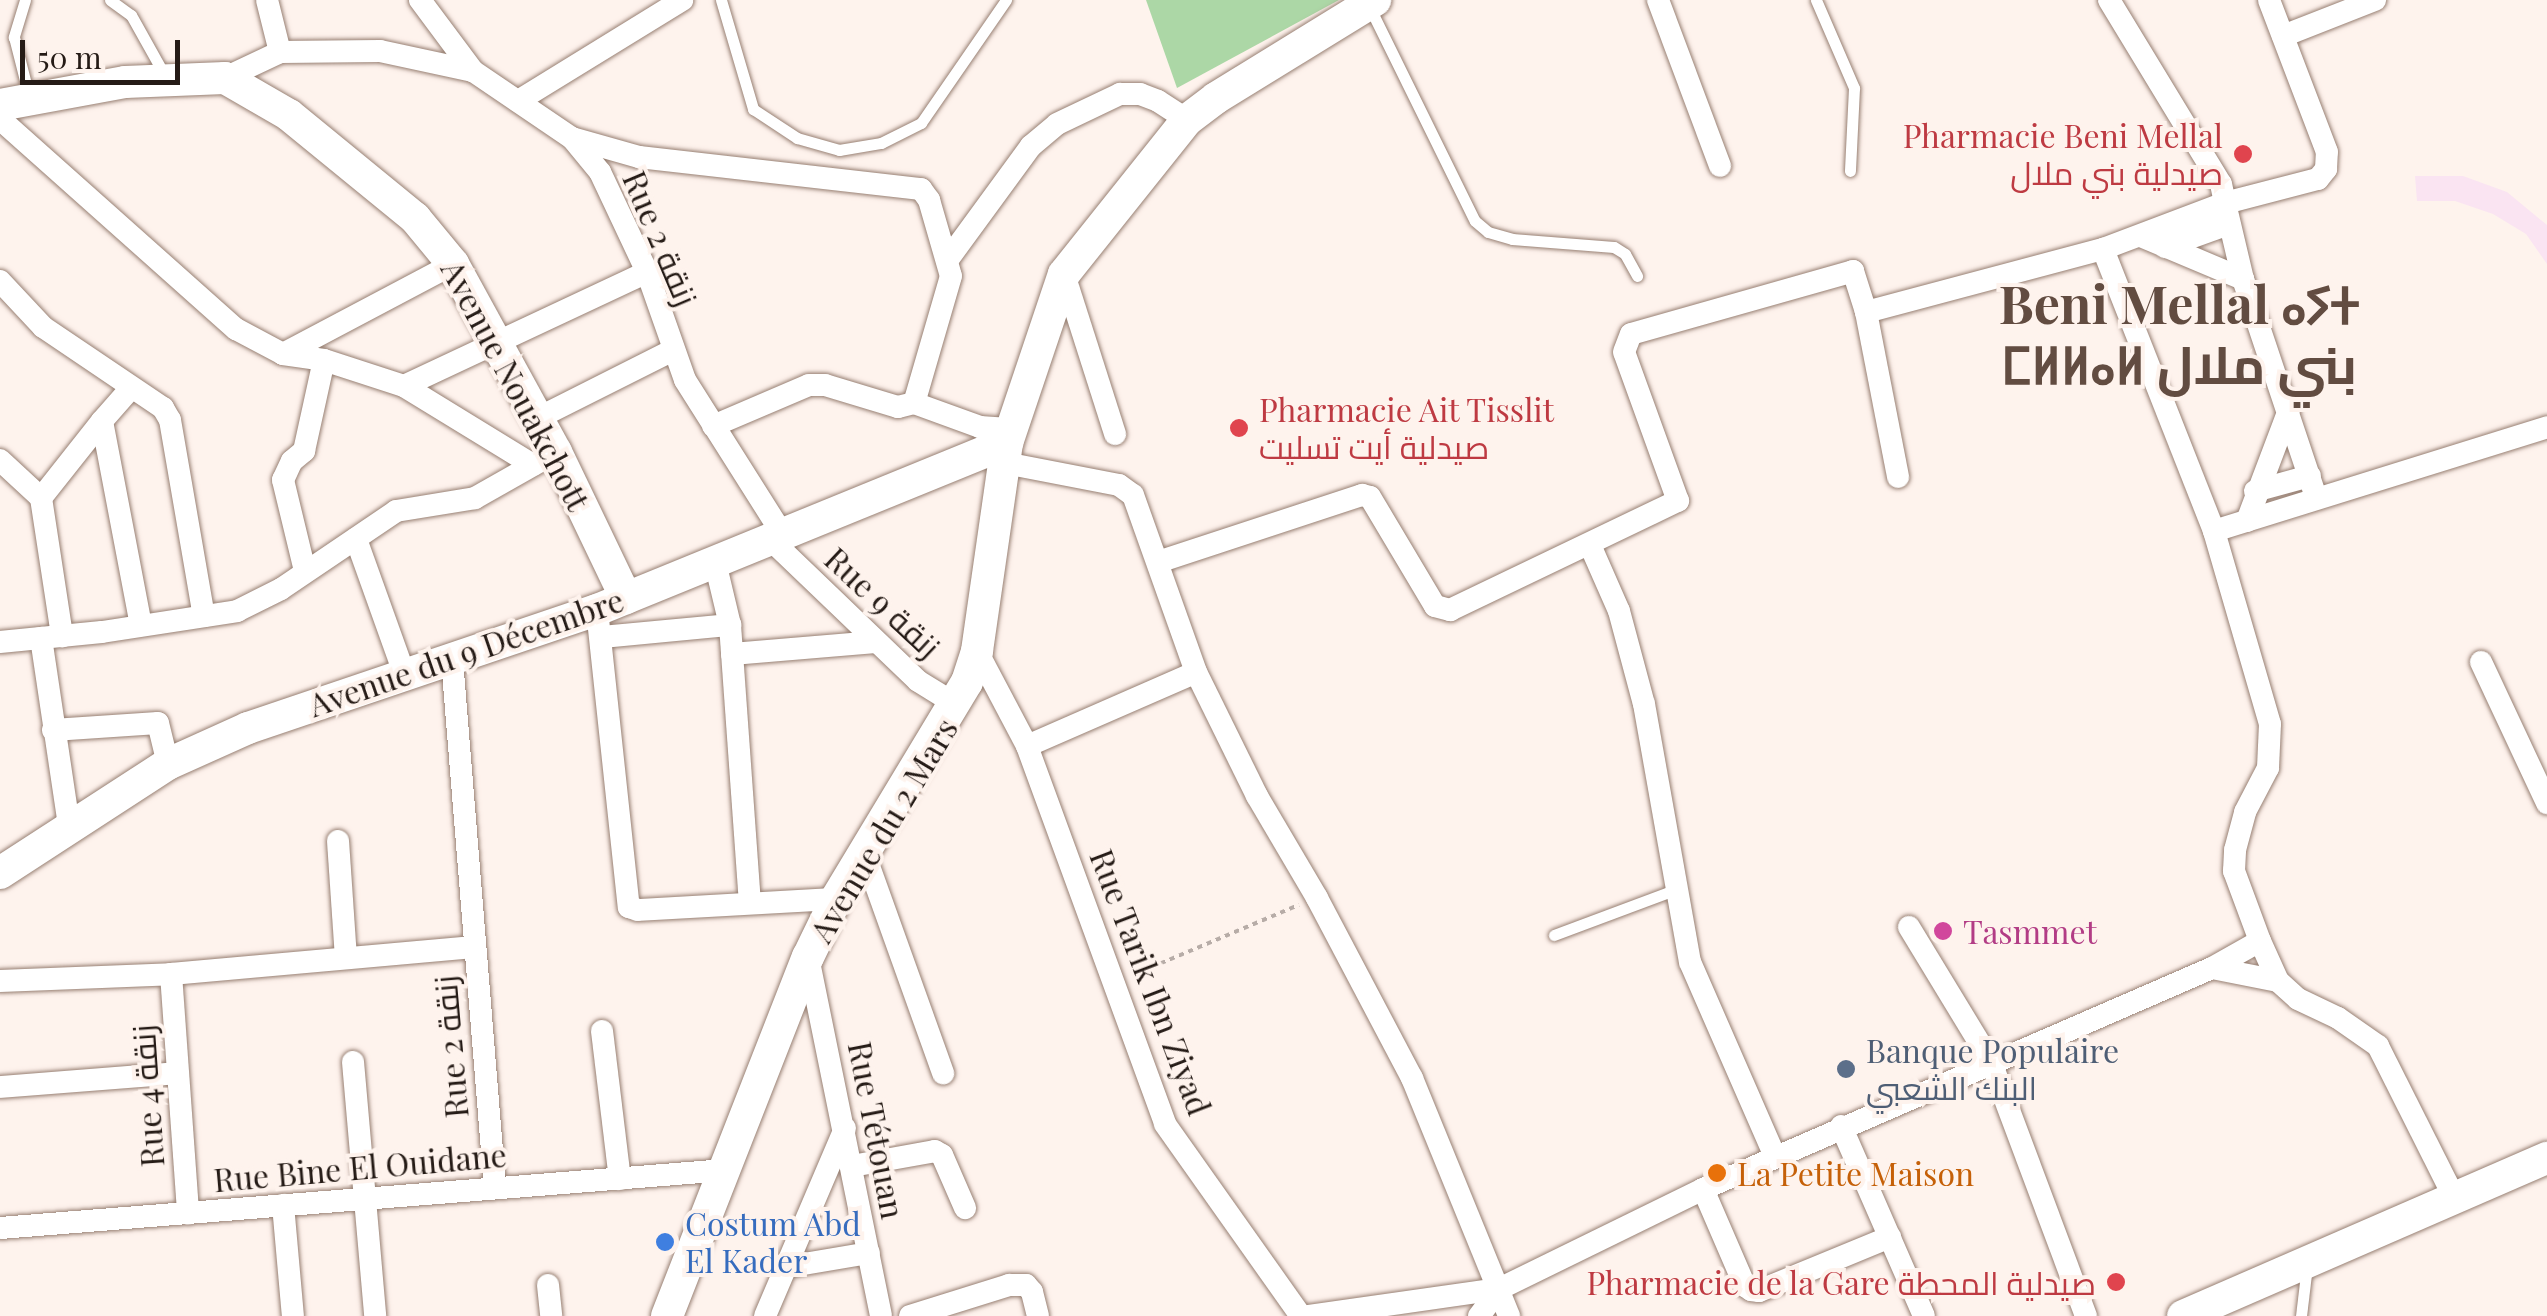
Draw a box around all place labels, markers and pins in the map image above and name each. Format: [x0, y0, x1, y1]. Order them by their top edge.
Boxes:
place label: Pharmacie Beni Mellal صيدلية بني ملال [1903, 117, 2223, 192]
marker: Pharmacie Beni Mellal صيدلية بني ملال [2232, 143, 2254, 165]
place label: Pharmacie Ait Tisslit صيدلية أيت تسليت [1259, 391, 1556, 466]
marker: Pharmacie Ait Tisslit صيدلية أيت تسليت [1228, 417, 1250, 439]
place label: Tasmmet [1963, 912, 2097, 950]
marker: Tasmmet [1932, 920, 1954, 942]
place label: Banque Populaire البنك الشعبي [1866, 1032, 2119, 1107]
marker: Banque Populaire البنك الشعبي [1835, 1058, 1857, 1080]
place label: La Petite Maison [1737, 1154, 1974, 1192]
marker: La Petite Maison [1706, 1162, 1728, 1184]
place label: Costum Abd El Kader [685, 1205, 862, 1280]
marker: Costum Abd El Kader [654, 1231, 676, 1253]
place label: Pharmacie de la Gare صيدلية المحطة [1585, 1263, 2096, 1301]
marker: Pharmacie de la Gare صيدلية المحطة [2105, 1271, 2127, 1293]

